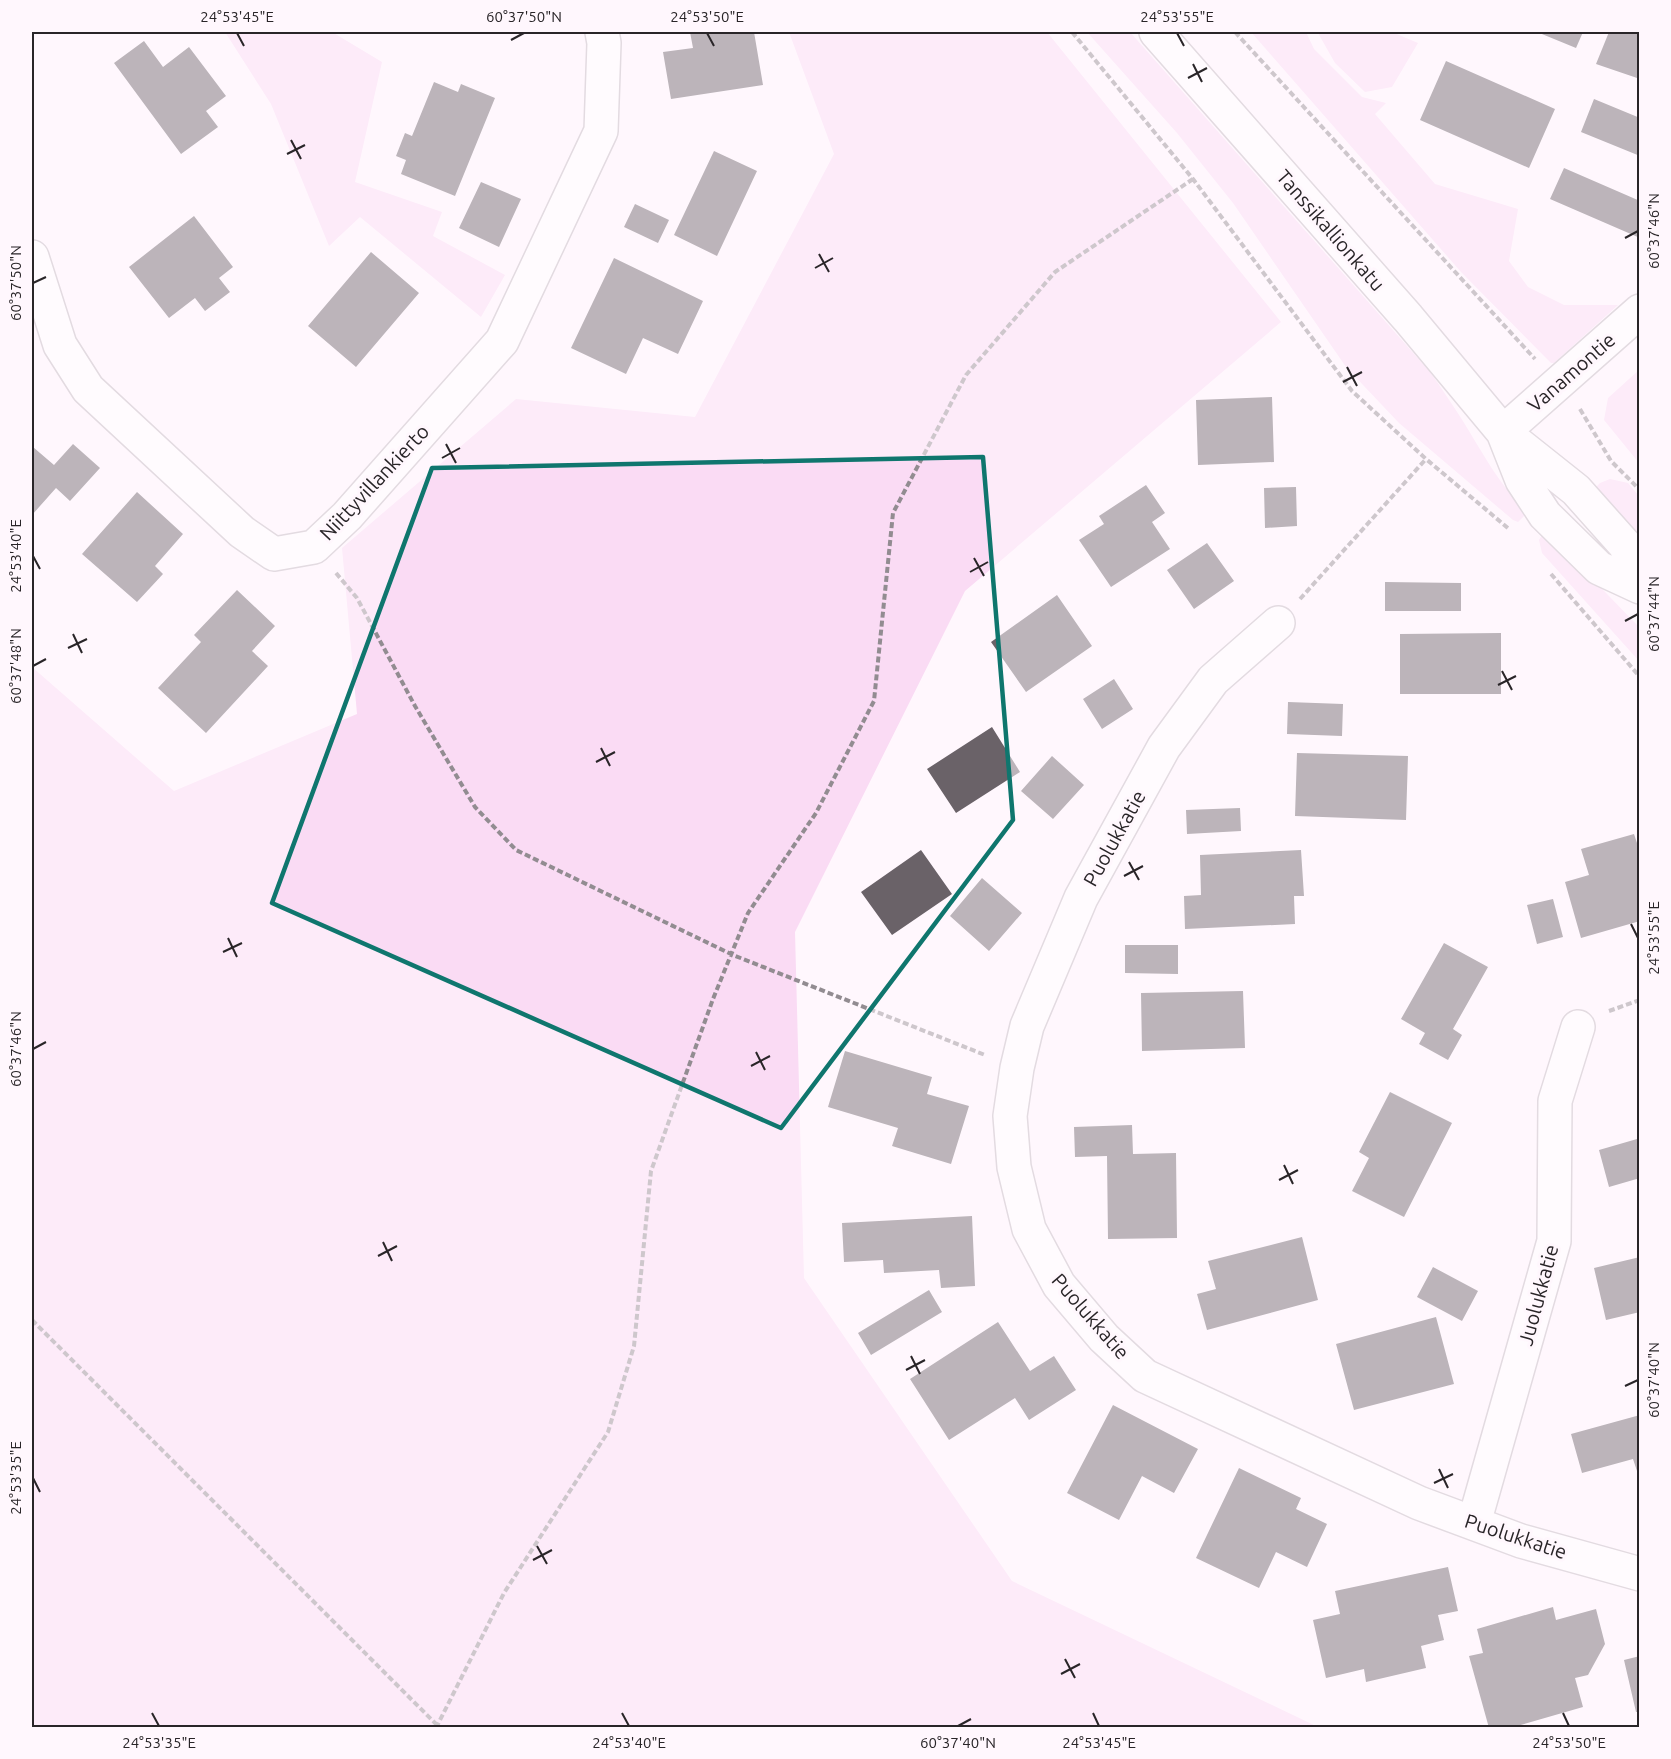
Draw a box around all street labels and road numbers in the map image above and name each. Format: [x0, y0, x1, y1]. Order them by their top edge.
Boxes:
street label: Tanssikallionkatu [1272, 165, 1390, 295]
street label: Vanamontie [1523, 328, 1619, 416]
street label: Niittyvillankierto [315, 419, 433, 545]
street label: Puolukkatie [1078, 786, 1150, 890]
street label: Juolukkatie [1513, 1242, 1563, 1348]
street label: Puolukkatie [1048, 1268, 1134, 1364]
street label: Puolukkatie [1462, 1509, 1570, 1563]

